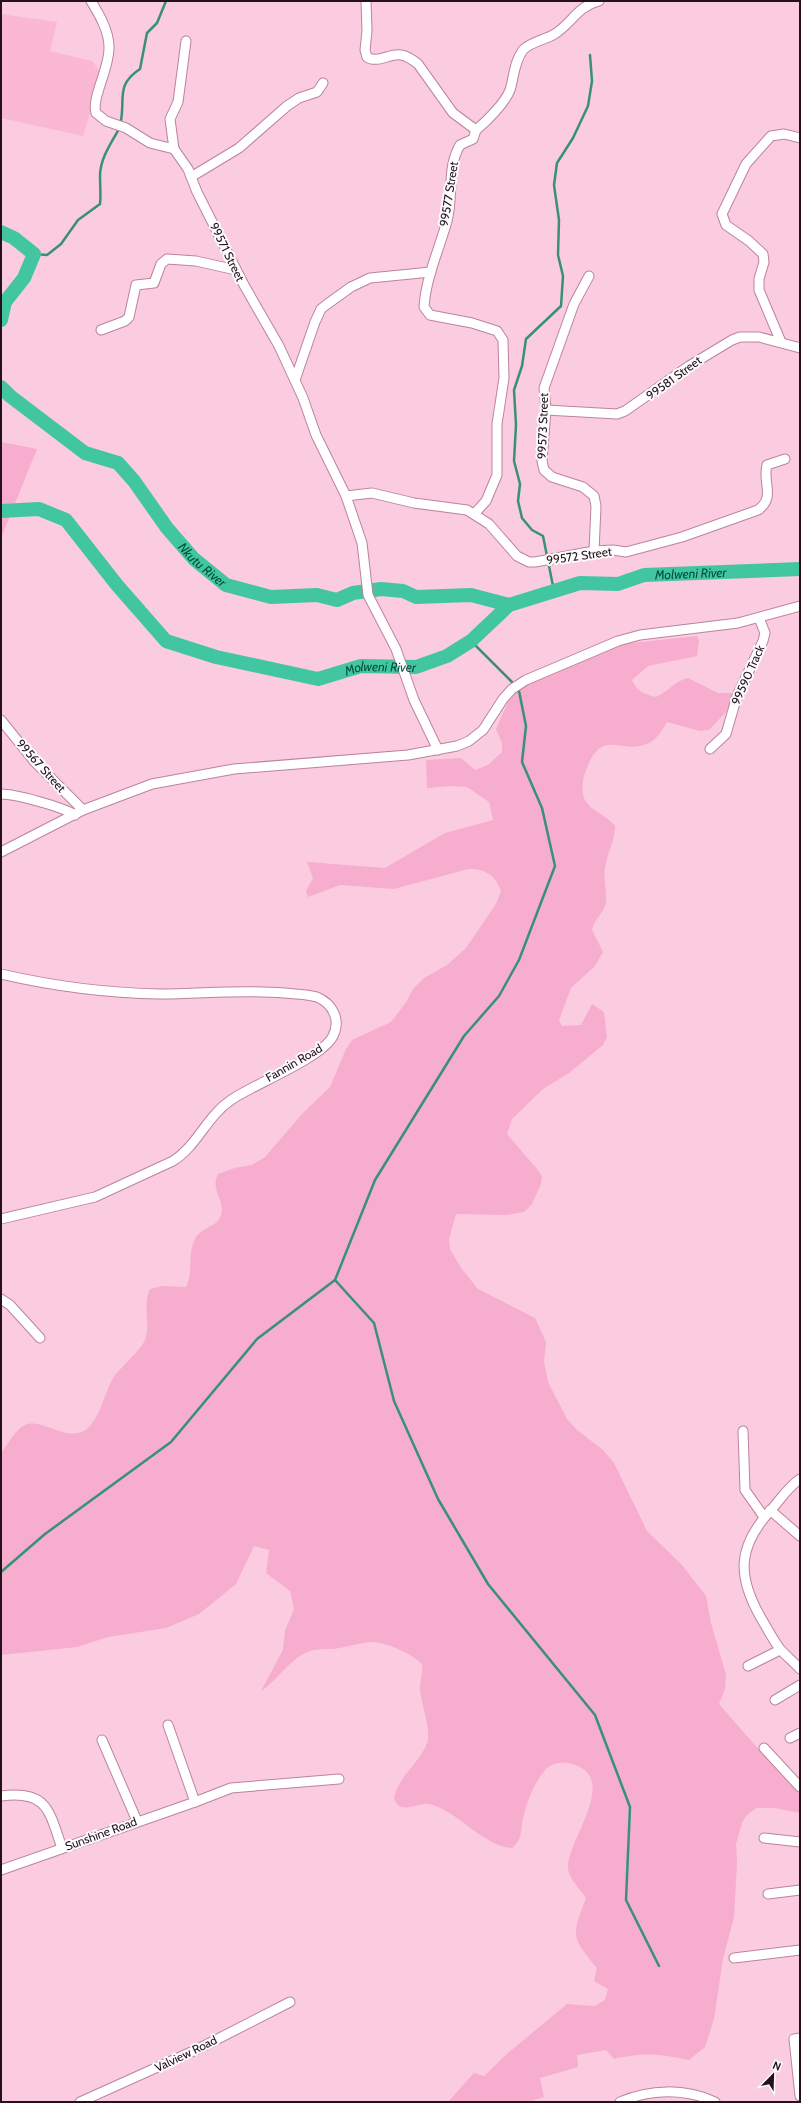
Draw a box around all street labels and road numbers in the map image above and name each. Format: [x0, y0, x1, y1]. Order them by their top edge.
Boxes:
street label: 99577 Street [436, 160, 461, 228]
street label: 99571 Street [207, 220, 248, 284]
street label: 99581 Street [643, 352, 704, 403]
street label: 99573 Street [534, 393, 551, 459]
street label: 99572 Street [545, 543, 613, 568]
street label: 99590 Track [728, 642, 768, 707]
street label: 99567 Street [14, 736, 69, 795]
street label: Fannin Road [263, 1040, 325, 1085]
street label: Sunshine Road [63, 1814, 139, 1853]
street label: Valview Road [152, 2032, 219, 2075]

